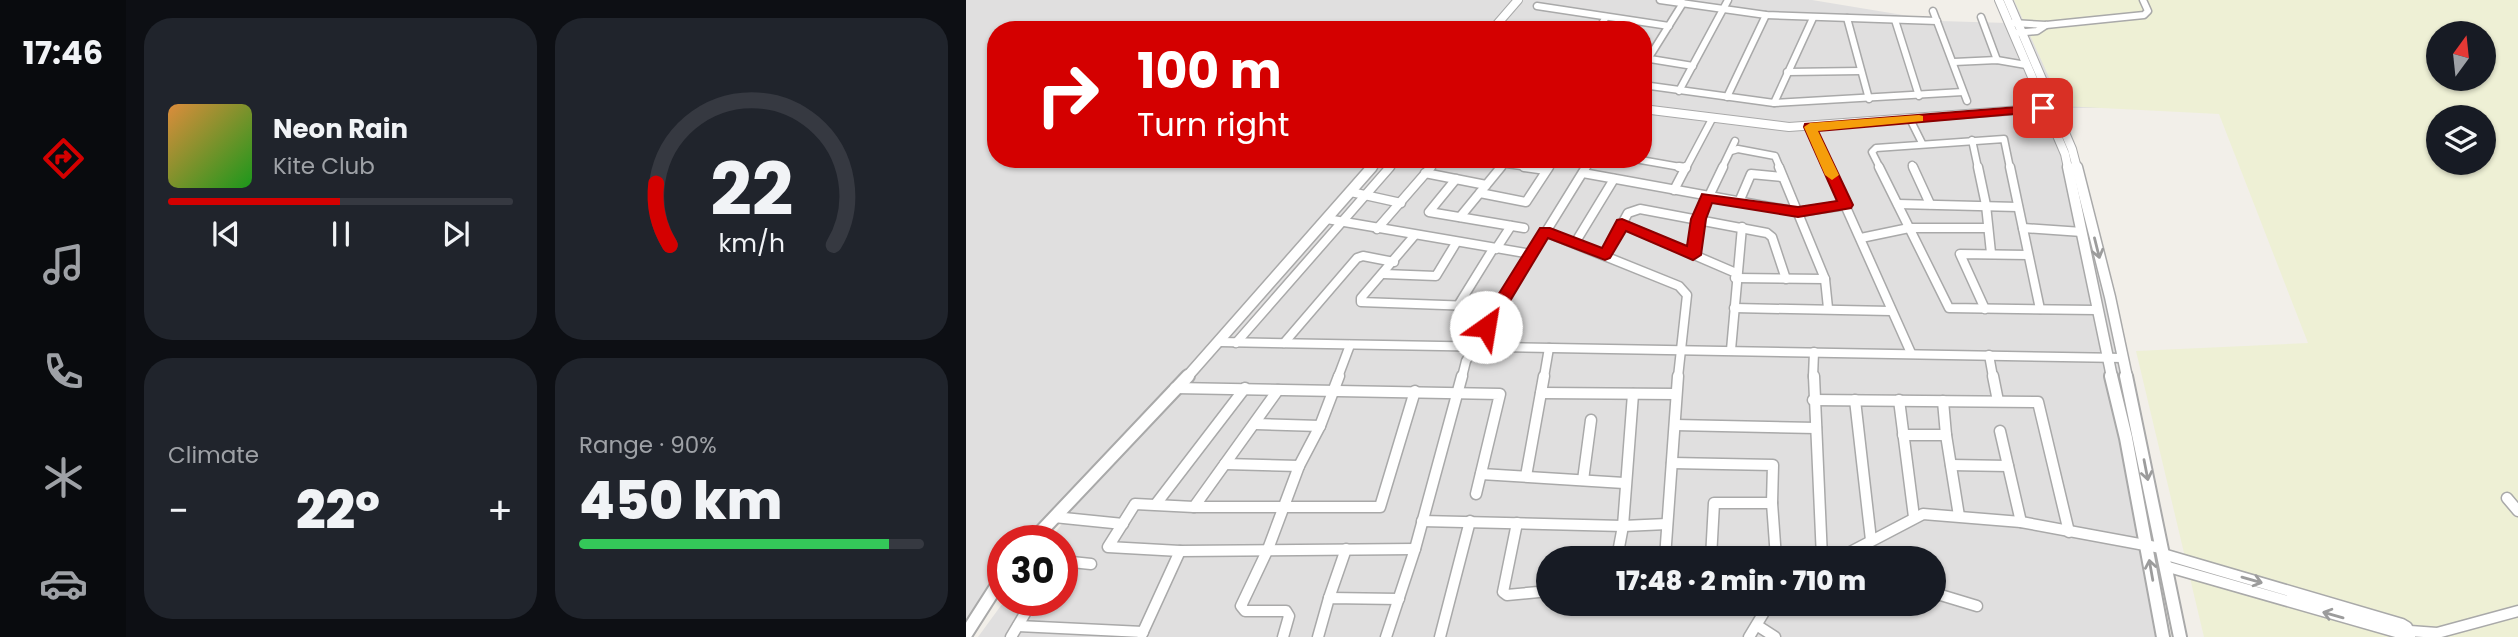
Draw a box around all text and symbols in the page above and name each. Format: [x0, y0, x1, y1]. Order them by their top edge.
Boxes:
north arrow [2426, 21, 2496, 91]
map controls [2426, 21, 2496, 175]
text: 17:46 [23, 30, 103, 75]
text: 100 m [1137, 37, 1282, 105]
icon: right [1022, 49, 1113, 140]
pin [2013, 78, 2073, 138]
icon: arrive [2024, 89, 2062, 127]
text: Turn right [1137, 102, 1289, 147]
button: layers [2426, 105, 2496, 175]
text: Neon Rain [273, 111, 408, 147]
icon: directions [39, 134, 88, 183]
text: 22 [710, 139, 793, 240]
text: Kite Club [273, 150, 375, 182]
icon: previous [207, 215, 245, 253]
icon: pause [322, 215, 360, 253]
icon: next [437, 215, 475, 253]
text: km/h [718, 226, 785, 261]
one-way arrow [2091, 236, 2104, 259]
icon: music [39, 240, 88, 289]
position arrow [1449, 290, 1523, 364]
icon: phone [39, 347, 88, 396]
text: Range · 90% [579, 429, 717, 461]
text: Climate [168, 439, 259, 471]
icon: climate [39, 453, 88, 502]
one-way arrow [2139, 458, 2153, 481]
text: 450 km [579, 464, 782, 537]
text: 22° [296, 474, 380, 547]
text: − [168, 484, 189, 537]
text: + [487, 484, 513, 537]
speed limit sign: 30 [987, 525, 1078, 616]
icon: car [39, 559, 88, 608]
one-way arrow [2144, 559, 2157, 582]
text: 17:48 · 2 min · 710 m [1616, 563, 1866, 599]
one-way arrow [2240, 574, 2263, 587]
one-way arrow [2322, 608, 2345, 621]

